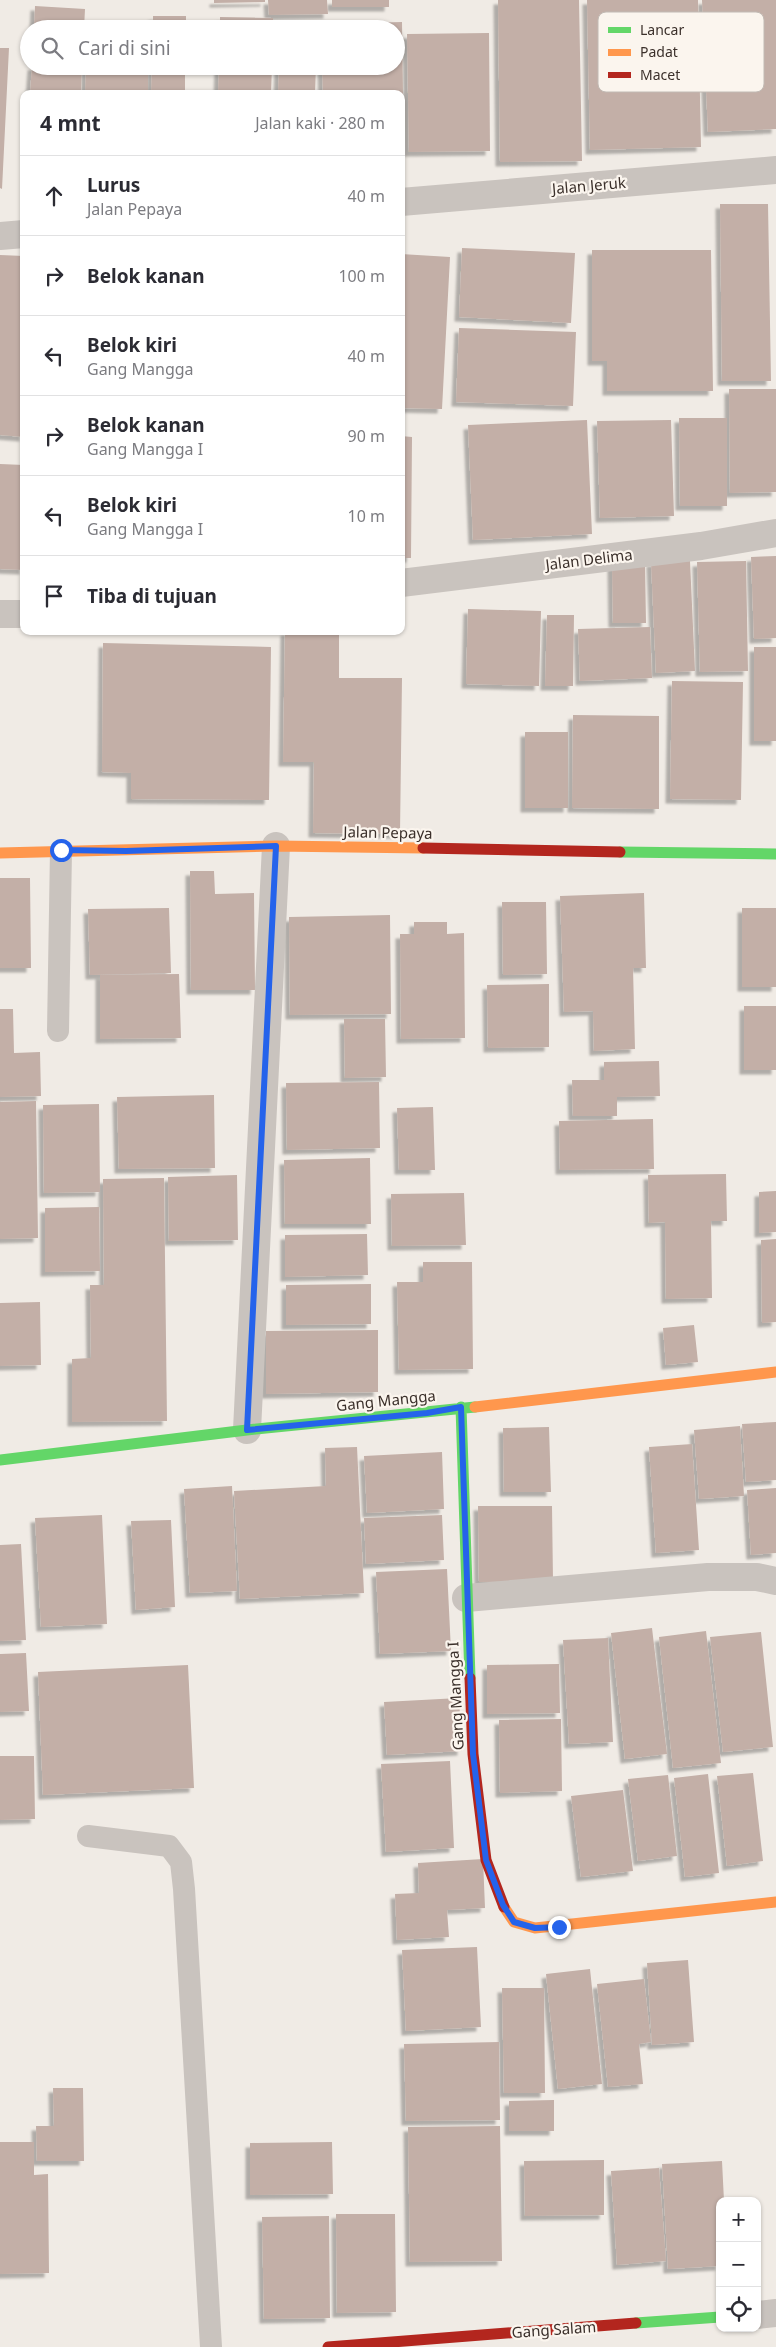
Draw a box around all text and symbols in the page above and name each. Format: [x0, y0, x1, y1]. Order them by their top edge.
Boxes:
legend [598, 12, 764, 92]
search box [20, 20, 405, 75]
text: Lancar [640, 20, 684, 39]
icon: search [38, 34, 66, 62]
text: Cari di sini [78, 35, 171, 61]
text: Padat [640, 42, 678, 61]
text: Macet [640, 65, 680, 84]
text: 4 mnt [40, 109, 101, 137]
text: Jalan kaki · 280 m [255, 112, 385, 134]
text: Lurus [87, 172, 140, 198]
street label: Jalan Jeruk [549, 172, 627, 198]
icon: ahead [40, 182, 68, 210]
text: 40 m [348, 185, 385, 207]
text: Jalan Pepaya [87, 198, 182, 220]
icon: right [40, 262, 68, 290]
text: Belok kanan [87, 263, 204, 289]
text: 100 m [338, 265, 385, 287]
text: Belok kiri [87, 332, 177, 358]
icon: left [40, 342, 68, 370]
text: 40 m [348, 345, 385, 367]
text: Gang Mangga [87, 358, 194, 380]
text: Belok kanan [87, 412, 204, 438]
icon: right [40, 422, 68, 450]
text: 90 m [348, 425, 385, 447]
text: Gang Mangga I [87, 438, 203, 460]
text: Belok kiri [87, 492, 177, 518]
icon: left [40, 502, 68, 530]
text: 10 m [348, 505, 385, 527]
text: Gang Mangga I [87, 518, 203, 540]
street label: Jalan Delima [542, 544, 634, 575]
icon: arrive [40, 582, 68, 610]
text: Tiba di tujuan [87, 583, 217, 609]
street label: Jalan Pepaya [341, 821, 433, 843]
route start [50, 839, 73, 862]
street label: Gang Mangga [335, 1385, 437, 1415]
street label: Gang Mangga I [442, 1641, 468, 1751]
route end [548, 1916, 571, 1939]
map controls [716, 2197, 761, 2332]
button: + [716, 2197, 761, 2242]
button: − [716, 2242, 761, 2287]
button: locate [716, 2287, 761, 2332]
street label: Gang Salam [511, 2316, 597, 2342]

